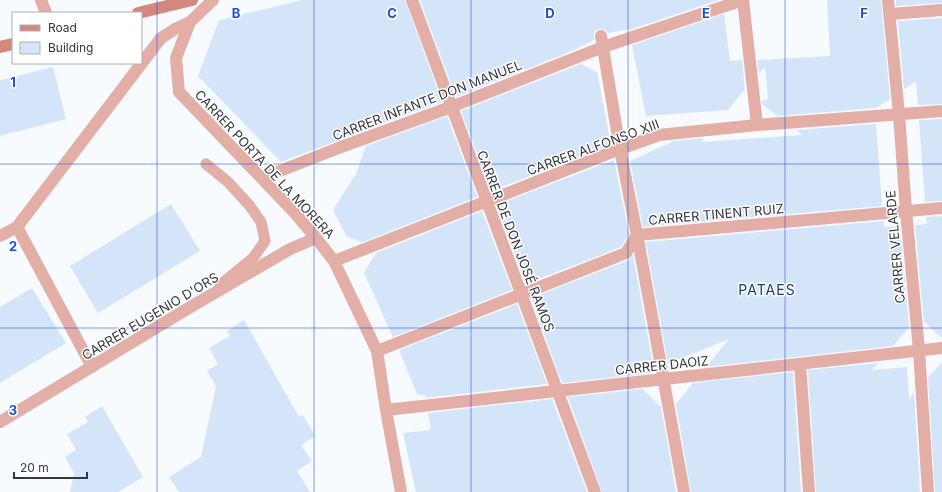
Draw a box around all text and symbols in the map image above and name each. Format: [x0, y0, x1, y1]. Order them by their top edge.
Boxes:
text: B [232, 5, 241, 21]
text: C [387, 5, 397, 21]
text: D [545, 5, 555, 21]
text: E [702, 5, 710, 21]
text: F [860, 5, 868, 21]
legend [12, 12, 142, 64]
text: Road [48, 20, 77, 35]
text: Building [48, 40, 93, 55]
street label: CARRER INFANTE DON MANUEL [330, 56, 524, 144]
text: 1 [10, 74, 16, 90]
street label: CARRER PORTA DE LA MORERA [192, 86, 338, 242]
street label: CARRER ALFONSO XIII [525, 116, 661, 178]
street label: CARRER DE DON JOSÉ RAMOS [474, 148, 558, 334]
street label: CARRER VELARDE [882, 190, 908, 304]
street label: CARRER TINENT RUIZ [648, 200, 784, 228]
text: 2 [9, 238, 17, 254]
street label: CARRER EUGENIO D'ORS [79, 269, 221, 363]
district label: PATAES [738, 281, 796, 298]
street label: CARRER DAOIZ [614, 352, 710, 378]
text: 3 [9, 402, 17, 418]
scale bar [14, 454, 87, 480]
text: 20 m [20, 460, 49, 475]

